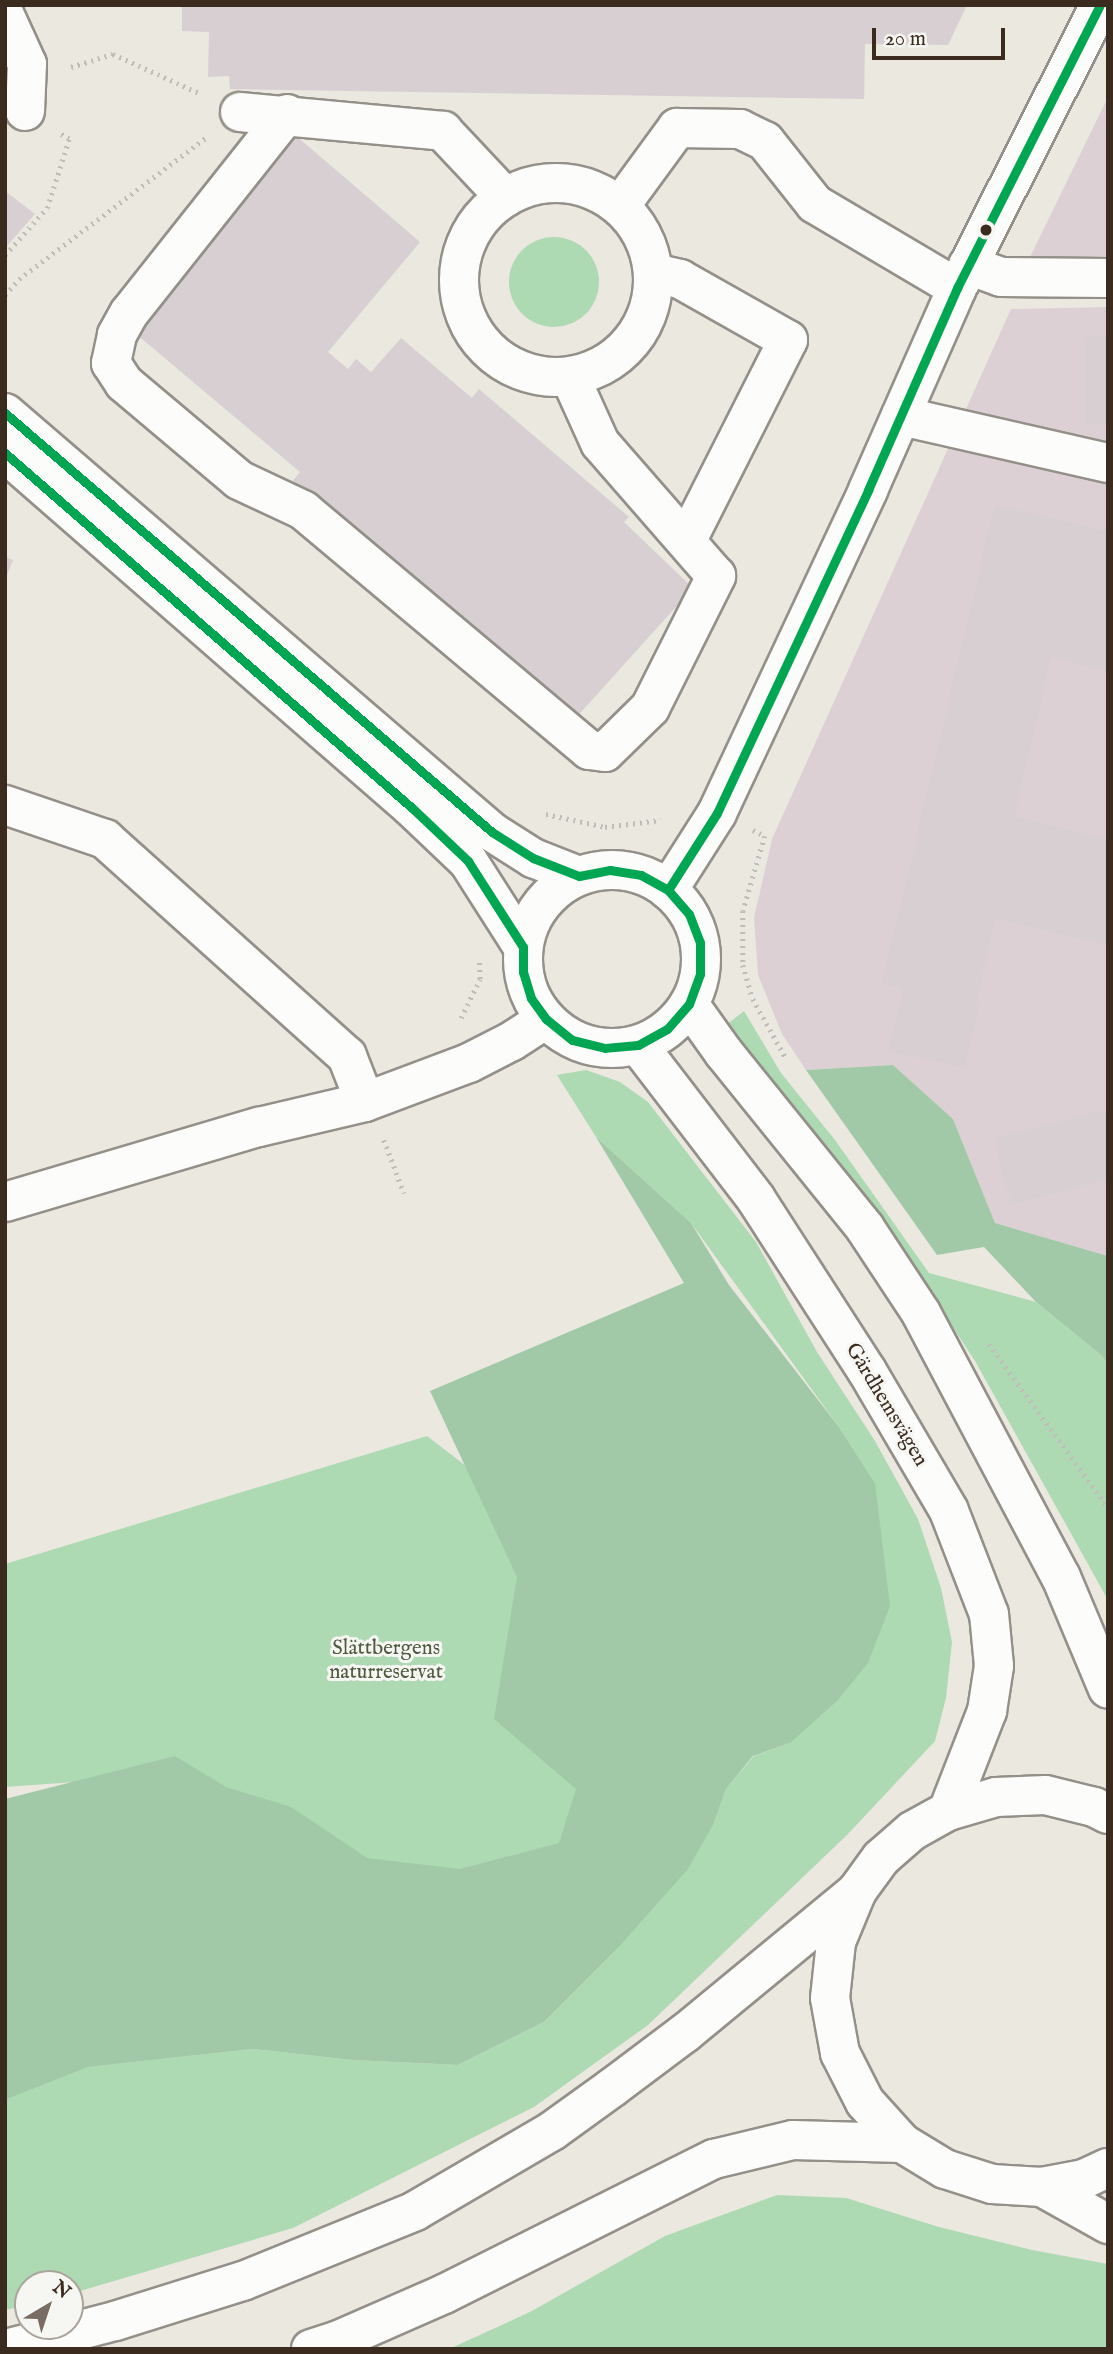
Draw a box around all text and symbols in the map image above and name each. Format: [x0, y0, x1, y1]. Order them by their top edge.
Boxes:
scale bar [875, 14, 1008, 58]
text: 20 m [885, 26, 926, 53]
unlabelled marker [979, 223, 993, 237]
street label: Gärdhemsvägen [839, 1339, 933, 1471]
park label: Slättbergens naturreservat [329, 1636, 443, 1686]
north arrow [14, 2270, 84, 2340]
text: N [47, 2276, 75, 2305]

